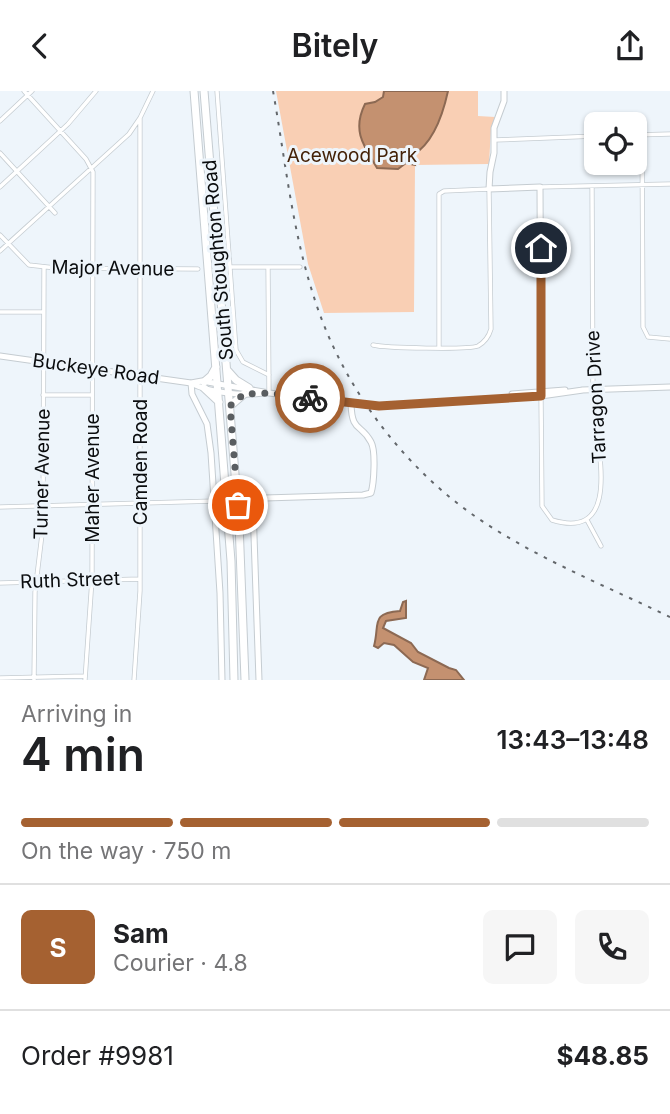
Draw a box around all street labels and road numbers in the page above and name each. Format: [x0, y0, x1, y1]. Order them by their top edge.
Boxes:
street label: South Stoughton Road [198, 159, 238, 361]
street label: Major Avenue [51, 255, 175, 281]
street label: Tarragon Drive [581, 330, 611, 464]
street label: Buckeye Road [31, 349, 161, 389]
street label: Camden Road [129, 399, 152, 525]
street label: Turner Avenue [29, 408, 55, 540]
street label: Maher Avenue [81, 413, 104, 543]
street label: Ruth Street [20, 567, 120, 593]

